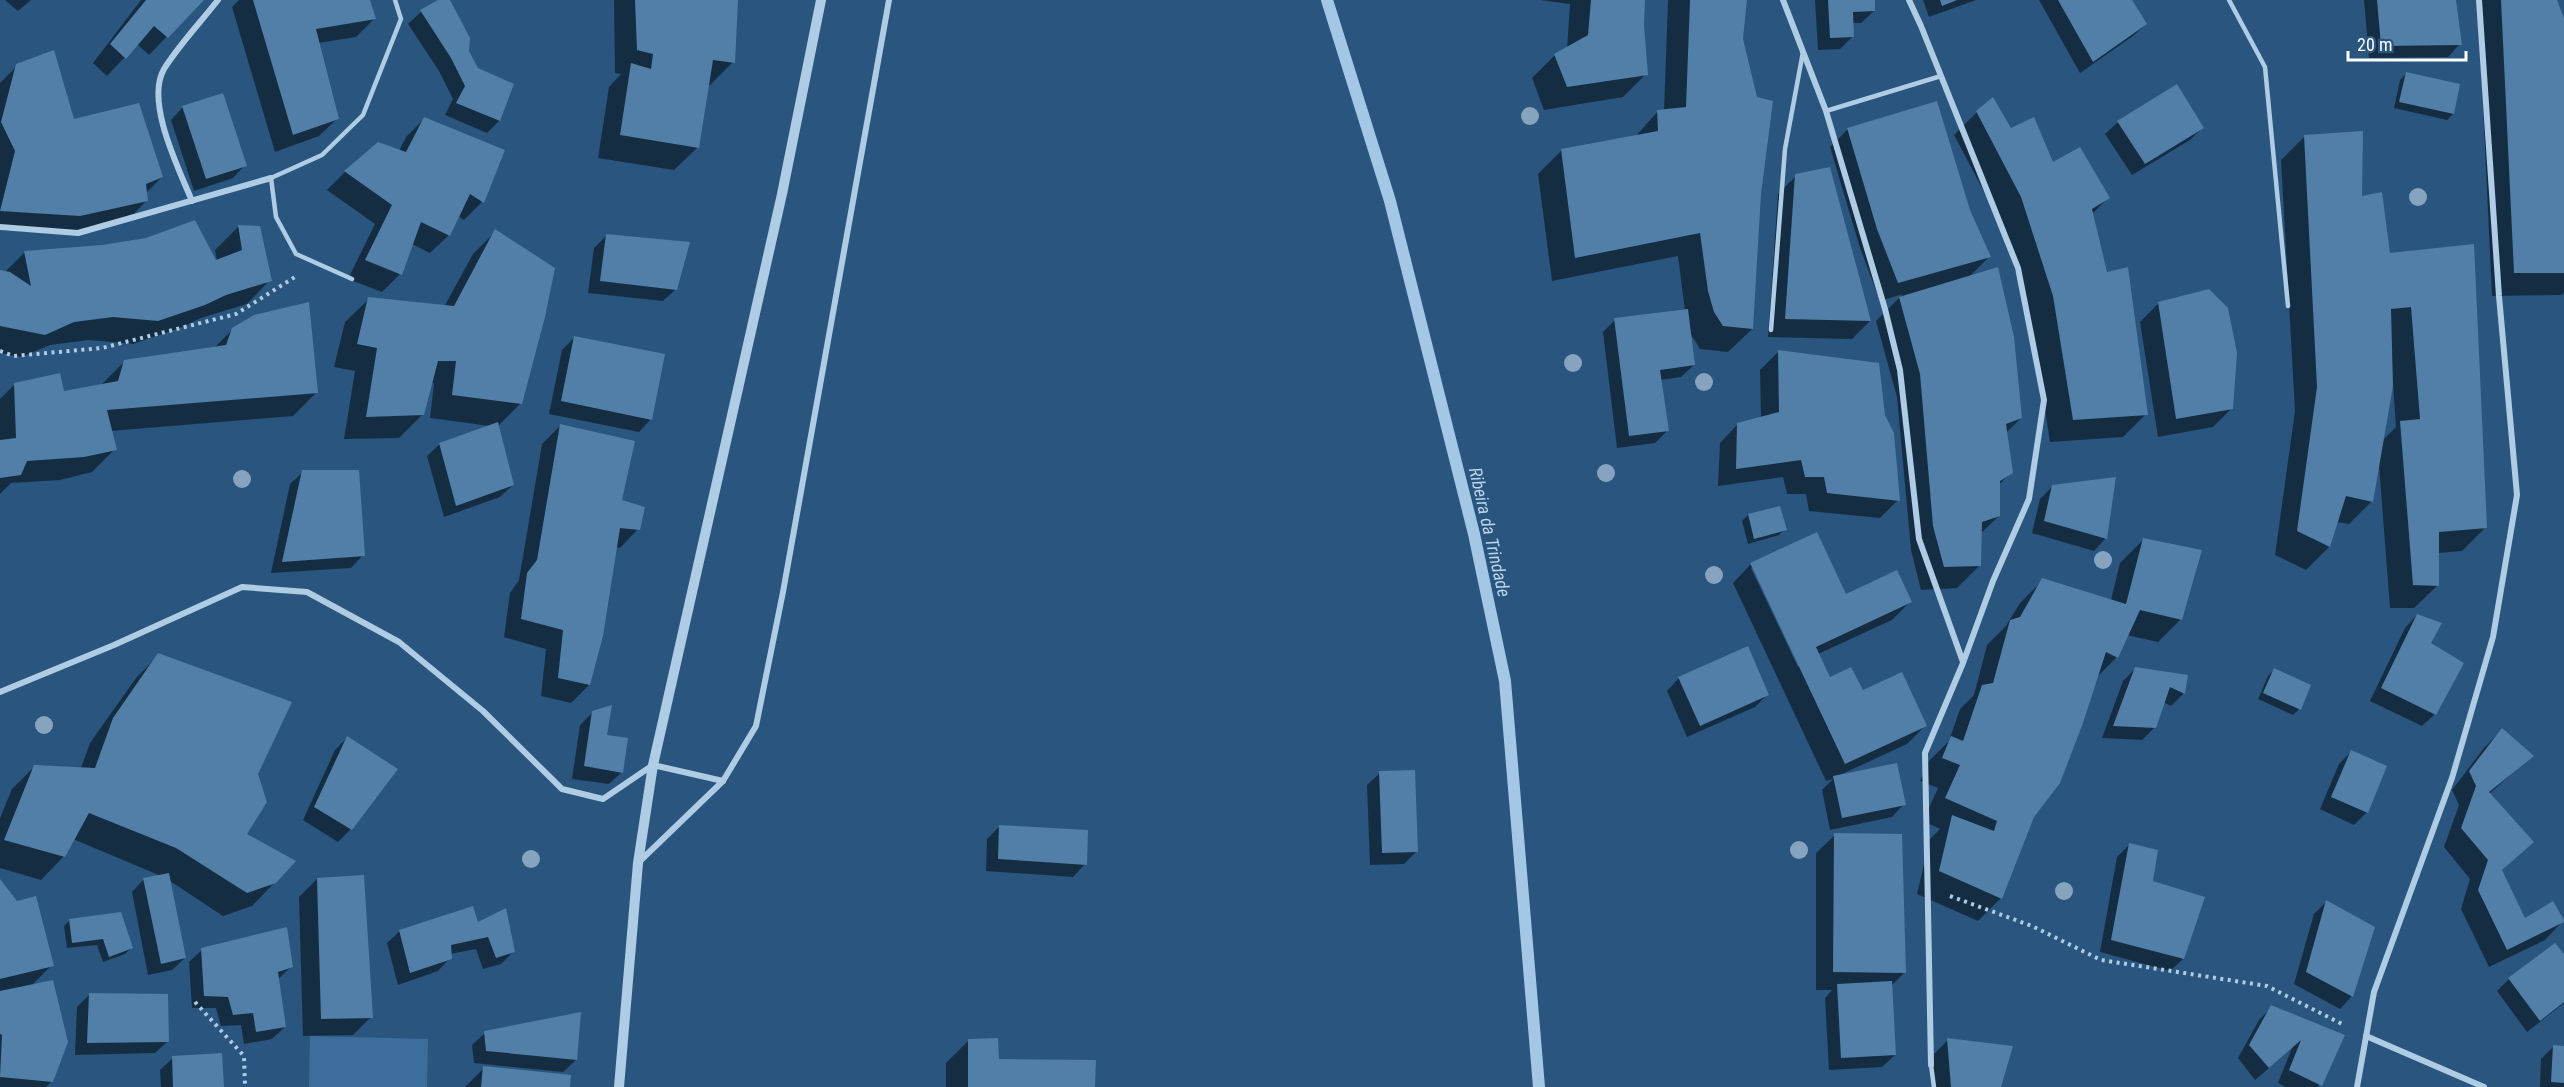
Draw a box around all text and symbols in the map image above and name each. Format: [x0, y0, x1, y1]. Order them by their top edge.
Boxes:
scale bar [2348, 24, 2466, 62]
text: 20 m [2357, 34, 2392, 55]
water label: Ribeira da Trindade [1465, 465, 1515, 599]

